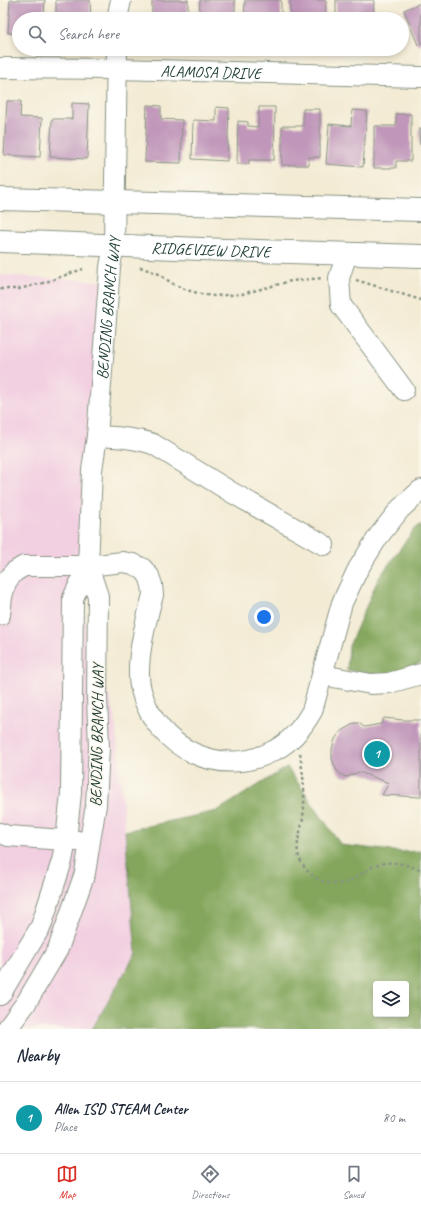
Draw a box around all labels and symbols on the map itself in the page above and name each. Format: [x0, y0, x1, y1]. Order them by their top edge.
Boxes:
street label: ALAMOSA DRIVE [160, 61, 264, 84]
street label: BENDING BRANCH WAY [92, 235, 125, 380]
street label: RIDGEVIEW DRIVE [151, 238, 273, 262]
your location [254, 607, 274, 627]
street label: BENDING BRANCH WAY [86, 661, 108, 807]
pin: 1 [364, 739, 390, 769]

